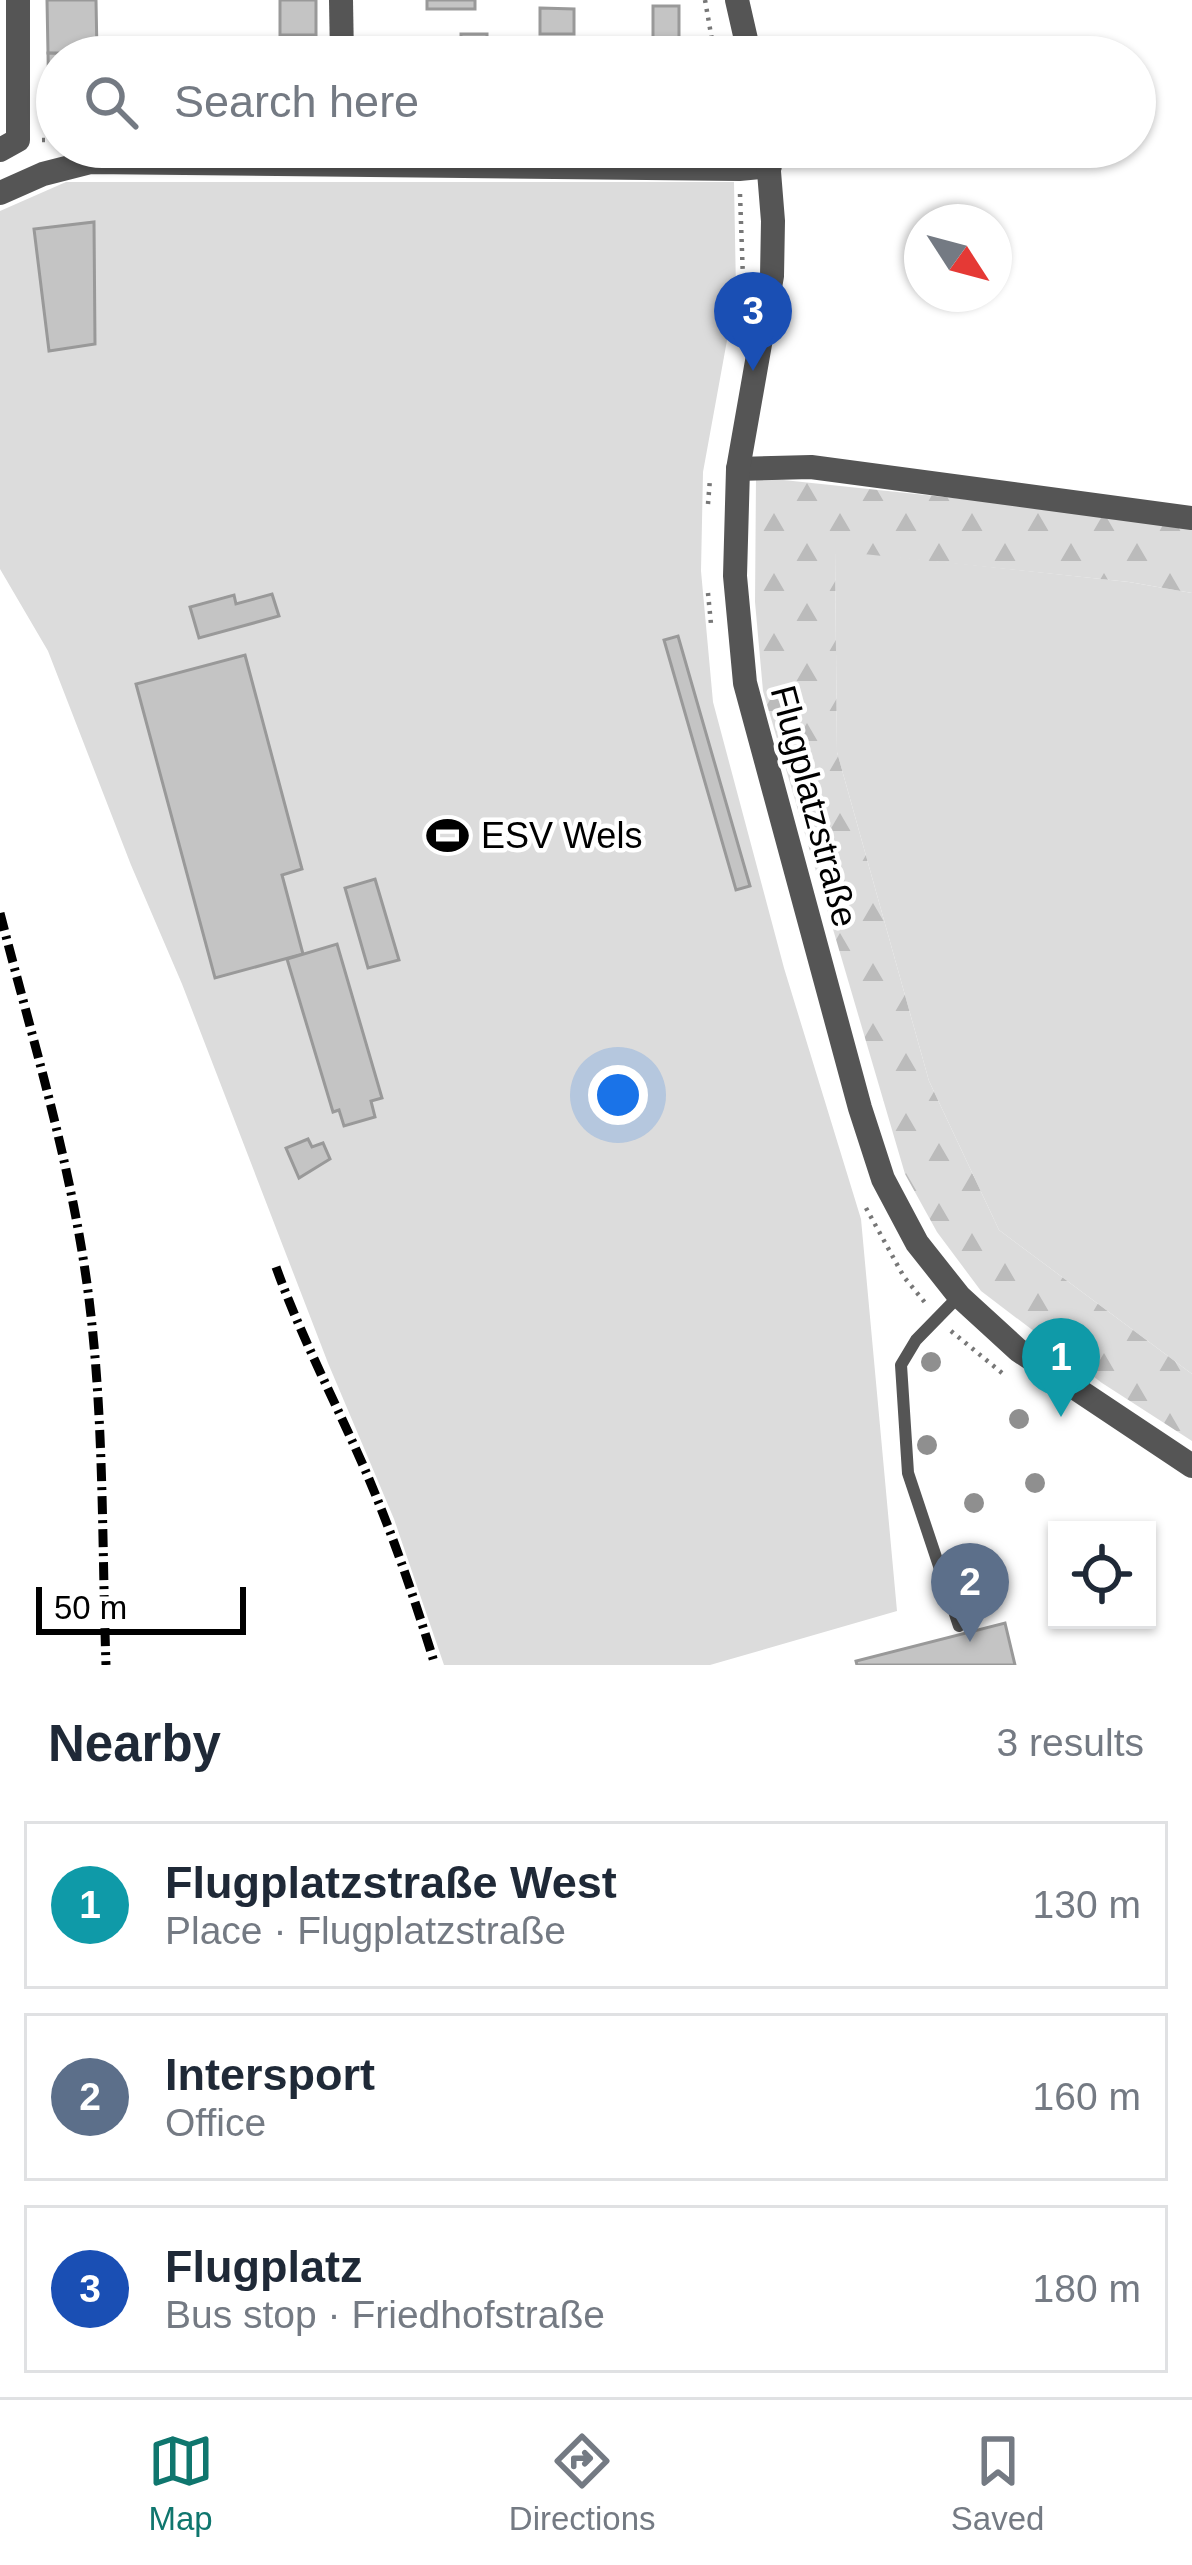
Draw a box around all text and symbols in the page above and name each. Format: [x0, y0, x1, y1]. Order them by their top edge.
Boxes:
search box [36, 36, 1156, 168]
icon: search [78, 69, 144, 135]
text: Search here [174, 76, 419, 127]
north arrow [904, 204, 1012, 312]
pin: 3 [714, 272, 792, 371]
street label: Flugplatzstraße [763, 681, 866, 931]
sports icon: ESV Wels [424, 812, 470, 858]
place label: ESV Wels [481, 815, 642, 856]
your location [588, 1065, 648, 1125]
pin: 1 [1022, 1318, 1100, 1417]
map controls [1048, 1521, 1156, 1629]
button: locate [1048, 1521, 1156, 1629]
pin: 2 [931, 1543, 1009, 1642]
scale bar [36, 1581, 246, 1634]
text: 50 m [54, 1589, 127, 1626]
text: Nearby [48, 1715, 221, 1772]
text: 3 results [997, 1721, 1144, 1764]
text: Flugplatzstraße West [165, 1857, 617, 1908]
text: 1 [79, 1883, 101, 1926]
text: 130 m [1033, 1883, 1141, 1926]
text: Place · Flugplatzstraße [165, 1909, 566, 1952]
text: Intersport [165, 2049, 375, 2100]
text: 2 [79, 2075, 101, 2118]
text: 160 m [1033, 2075, 1141, 2118]
text: Office [165, 2101, 266, 2144]
text: Flugplatz [165, 2241, 362, 2292]
text: 3 [79, 2267, 101, 2310]
text: 180 m [1033, 2267, 1141, 2310]
text: Bus stop · Friedhofstraße [165, 2293, 605, 2336]
tab: Map [148, 2428, 214, 2538]
tab: Directions [509, 2428, 656, 2538]
tab: Saved [951, 2428, 1044, 2538]

